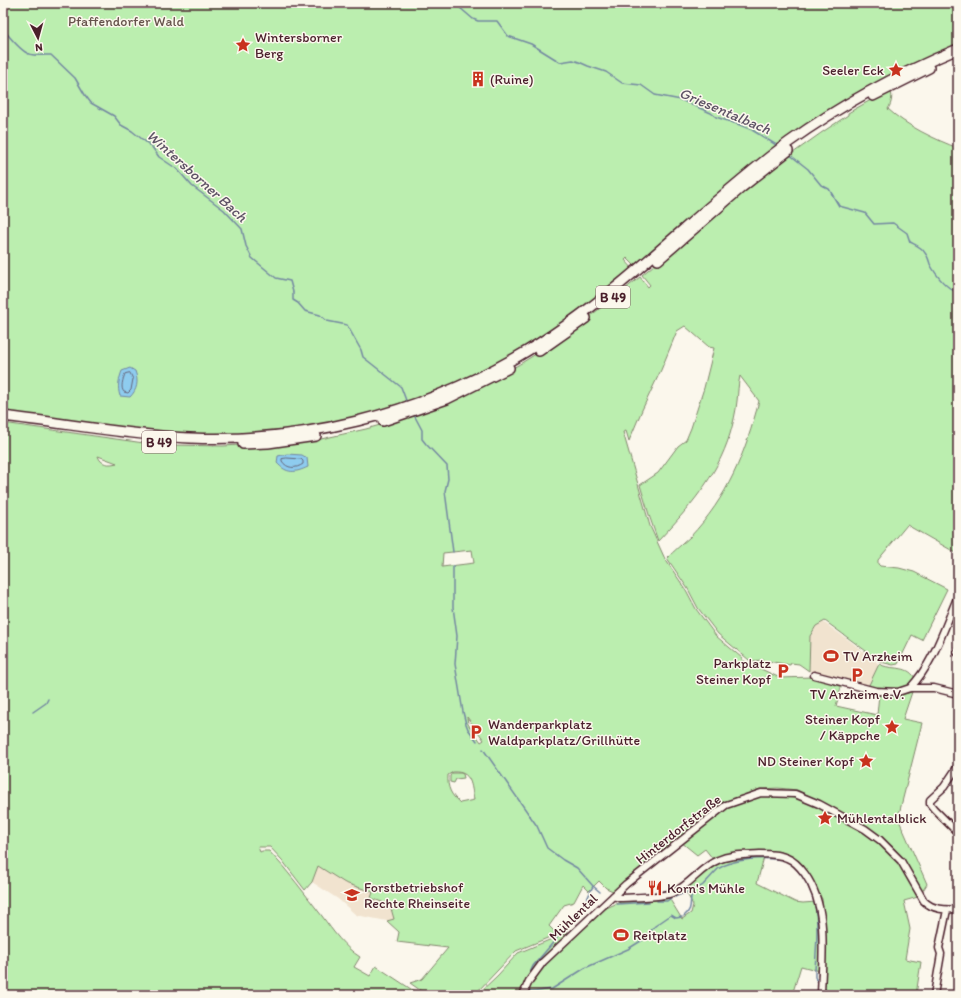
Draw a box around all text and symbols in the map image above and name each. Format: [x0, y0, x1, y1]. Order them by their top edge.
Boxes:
park label: Pfaffendorfer Wald [68, 13, 184, 30]
north arrow [18, 18, 58, 58]
place label: Wintersborner Berg [255, 29, 343, 62]
place icon: Wintersborner Berg [234, 36, 252, 54]
text: N [35, 41, 43, 54]
place icon: Seeler Eck [887, 61, 905, 79]
place label: Seeler Eck [822, 62, 885, 79]
building icon: (Ruine) [469, 70, 487, 88]
place label: (Ruine) [490, 71, 534, 88]
water label: Griesentalbach [677, 84, 774, 138]
water label: Wintersborner Bach [143, 126, 252, 226]
road number: B 49 [596, 286, 630, 308]
road number: B 49 [142, 431, 176, 453]
sports icon: TV Arzheim [822, 647, 840, 665]
place label: TV Arzheim [843, 648, 913, 665]
place label: Parkplatz Steiner Kopf [696, 655, 772, 688]
parking icon: Parkplatz Steiner Kopf [774, 662, 792, 680]
parking icon: TV Arzheim e.V. [848, 666, 866, 684]
place label: TV Arzheim e.V. [810, 686, 904, 703]
place label: Steiner Kopf / Käppche [805, 711, 881, 744]
place label: Wanderparkplatz Waldparkplatz/Grillhütte [488, 716, 640, 749]
place icon: Steiner Kopf / Käppche [883, 718, 901, 736]
parking icon: Wanderparkplatz Waldparkplatz/Grillhütte [467, 723, 485, 741]
place icon: ND Steiner Kopf [857, 752, 875, 770]
place label: ND Steiner Kopf [758, 753, 855, 770]
street label: Hinterdorfstraße [632, 791, 725, 868]
place icon: Mühlentalblick [816, 809, 834, 827]
place label: Mühlentalblick [837, 810, 927, 827]
place label: Forstbetriebshof Rechte Rheinseite [364, 879, 470, 912]
restaurant icon: Korn's Mühle [646, 879, 664, 897]
place label: Korn's Mühle [667, 880, 745, 897]
school or university icon: Forstbetriebshof Rechte Rheinseite [343, 886, 361, 904]
street label: Mühlental [546, 890, 601, 945]
sports icon: Reitplatz [612, 926, 630, 944]
place label: Reitplatz [633, 927, 687, 944]

